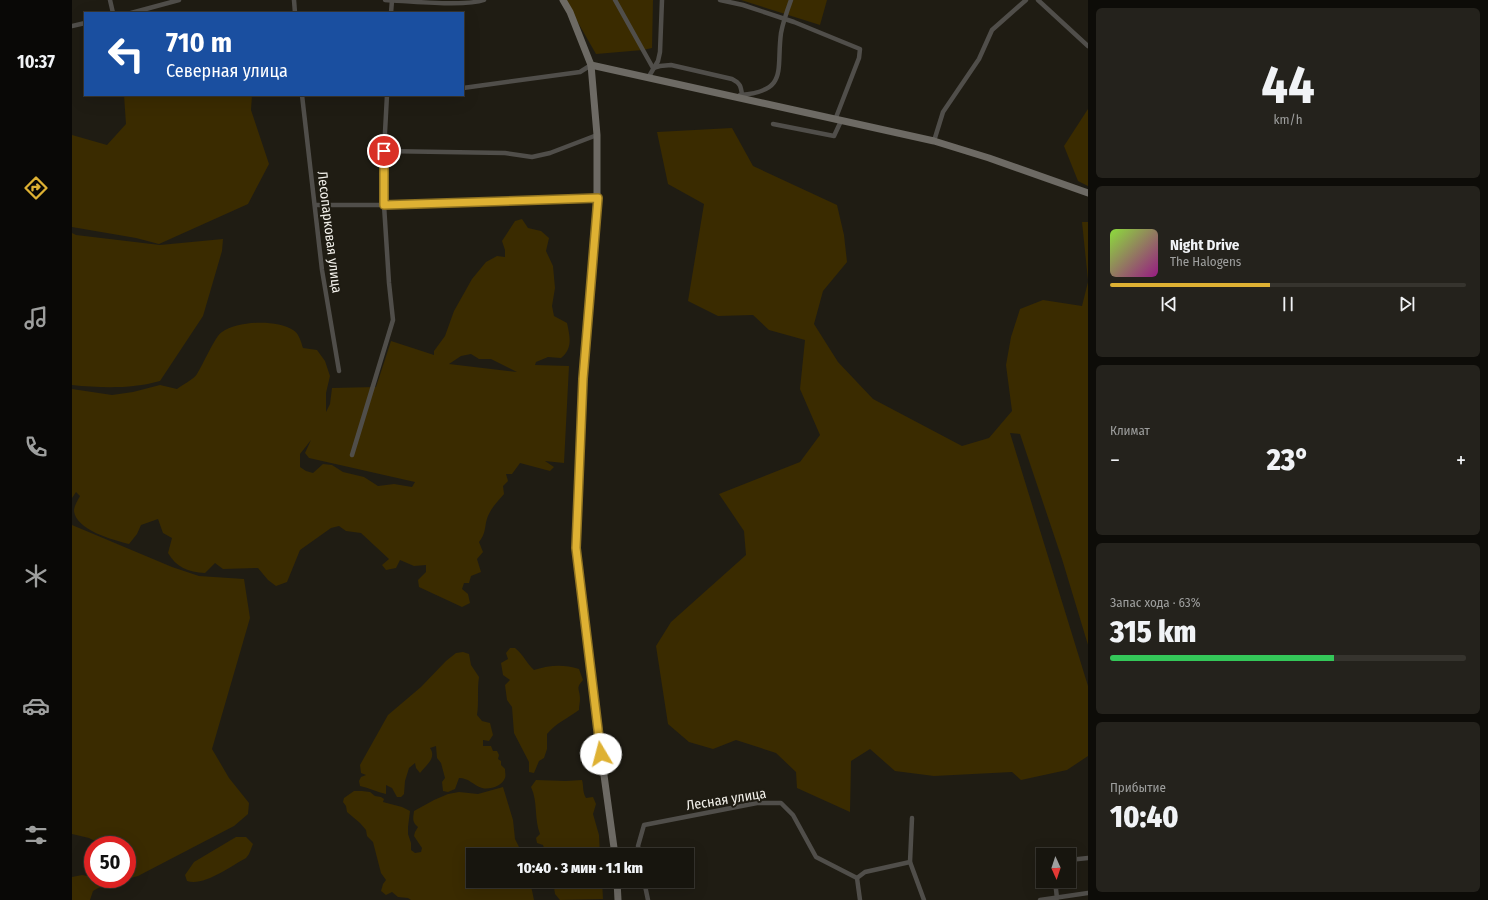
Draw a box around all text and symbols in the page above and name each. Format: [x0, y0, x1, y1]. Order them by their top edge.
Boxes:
text: 710 m [166, 26, 232, 59]
icon: left [100, 28, 152, 80]
text: 10:37 [17, 51, 55, 73]
text: 44 [1261, 54, 1315, 117]
text: Северная улица [166, 60, 288, 82]
text: km/h [1274, 112, 1303, 127]
pin [367, 134, 401, 168]
icon: arrive [373, 140, 395, 162]
street label: Лесопарковая улица [314, 170, 345, 294]
icon: directions [22, 174, 50, 202]
text: Night Drive [1170, 236, 1239, 254]
text: The Halogens [1170, 254, 1241, 269]
icon: previous [1158, 293, 1180, 315]
icon: pause [1277, 293, 1299, 315]
icon: next [1396, 293, 1418, 315]
icon: music [22, 304, 50, 332]
text: Климат [1110, 423, 1150, 438]
icon: phone [22, 433, 50, 461]
text: 23° [1267, 442, 1309, 478]
text: − [1110, 447, 1120, 474]
text: + [1456, 447, 1466, 474]
icon: climate [22, 562, 50, 590]
text: Запас хода · 63% [1110, 595, 1200, 610]
text: 315 km [1110, 614, 1196, 650]
icon: car [22, 692, 50, 720]
position arrow [580, 733, 622, 775]
text: Прибытие [1110, 780, 1166, 795]
street label: Лесная улица [685, 785, 767, 814]
text: 10:40 [1110, 799, 1179, 835]
icon: filters [22, 821, 50, 849]
speed limit sign: 50 [84, 836, 136, 888]
north arrow [1036, 848, 1076, 888]
map controls [1036, 848, 1076, 888]
text: 10:40 · 3 мин · 1.1 km [517, 859, 643, 877]

